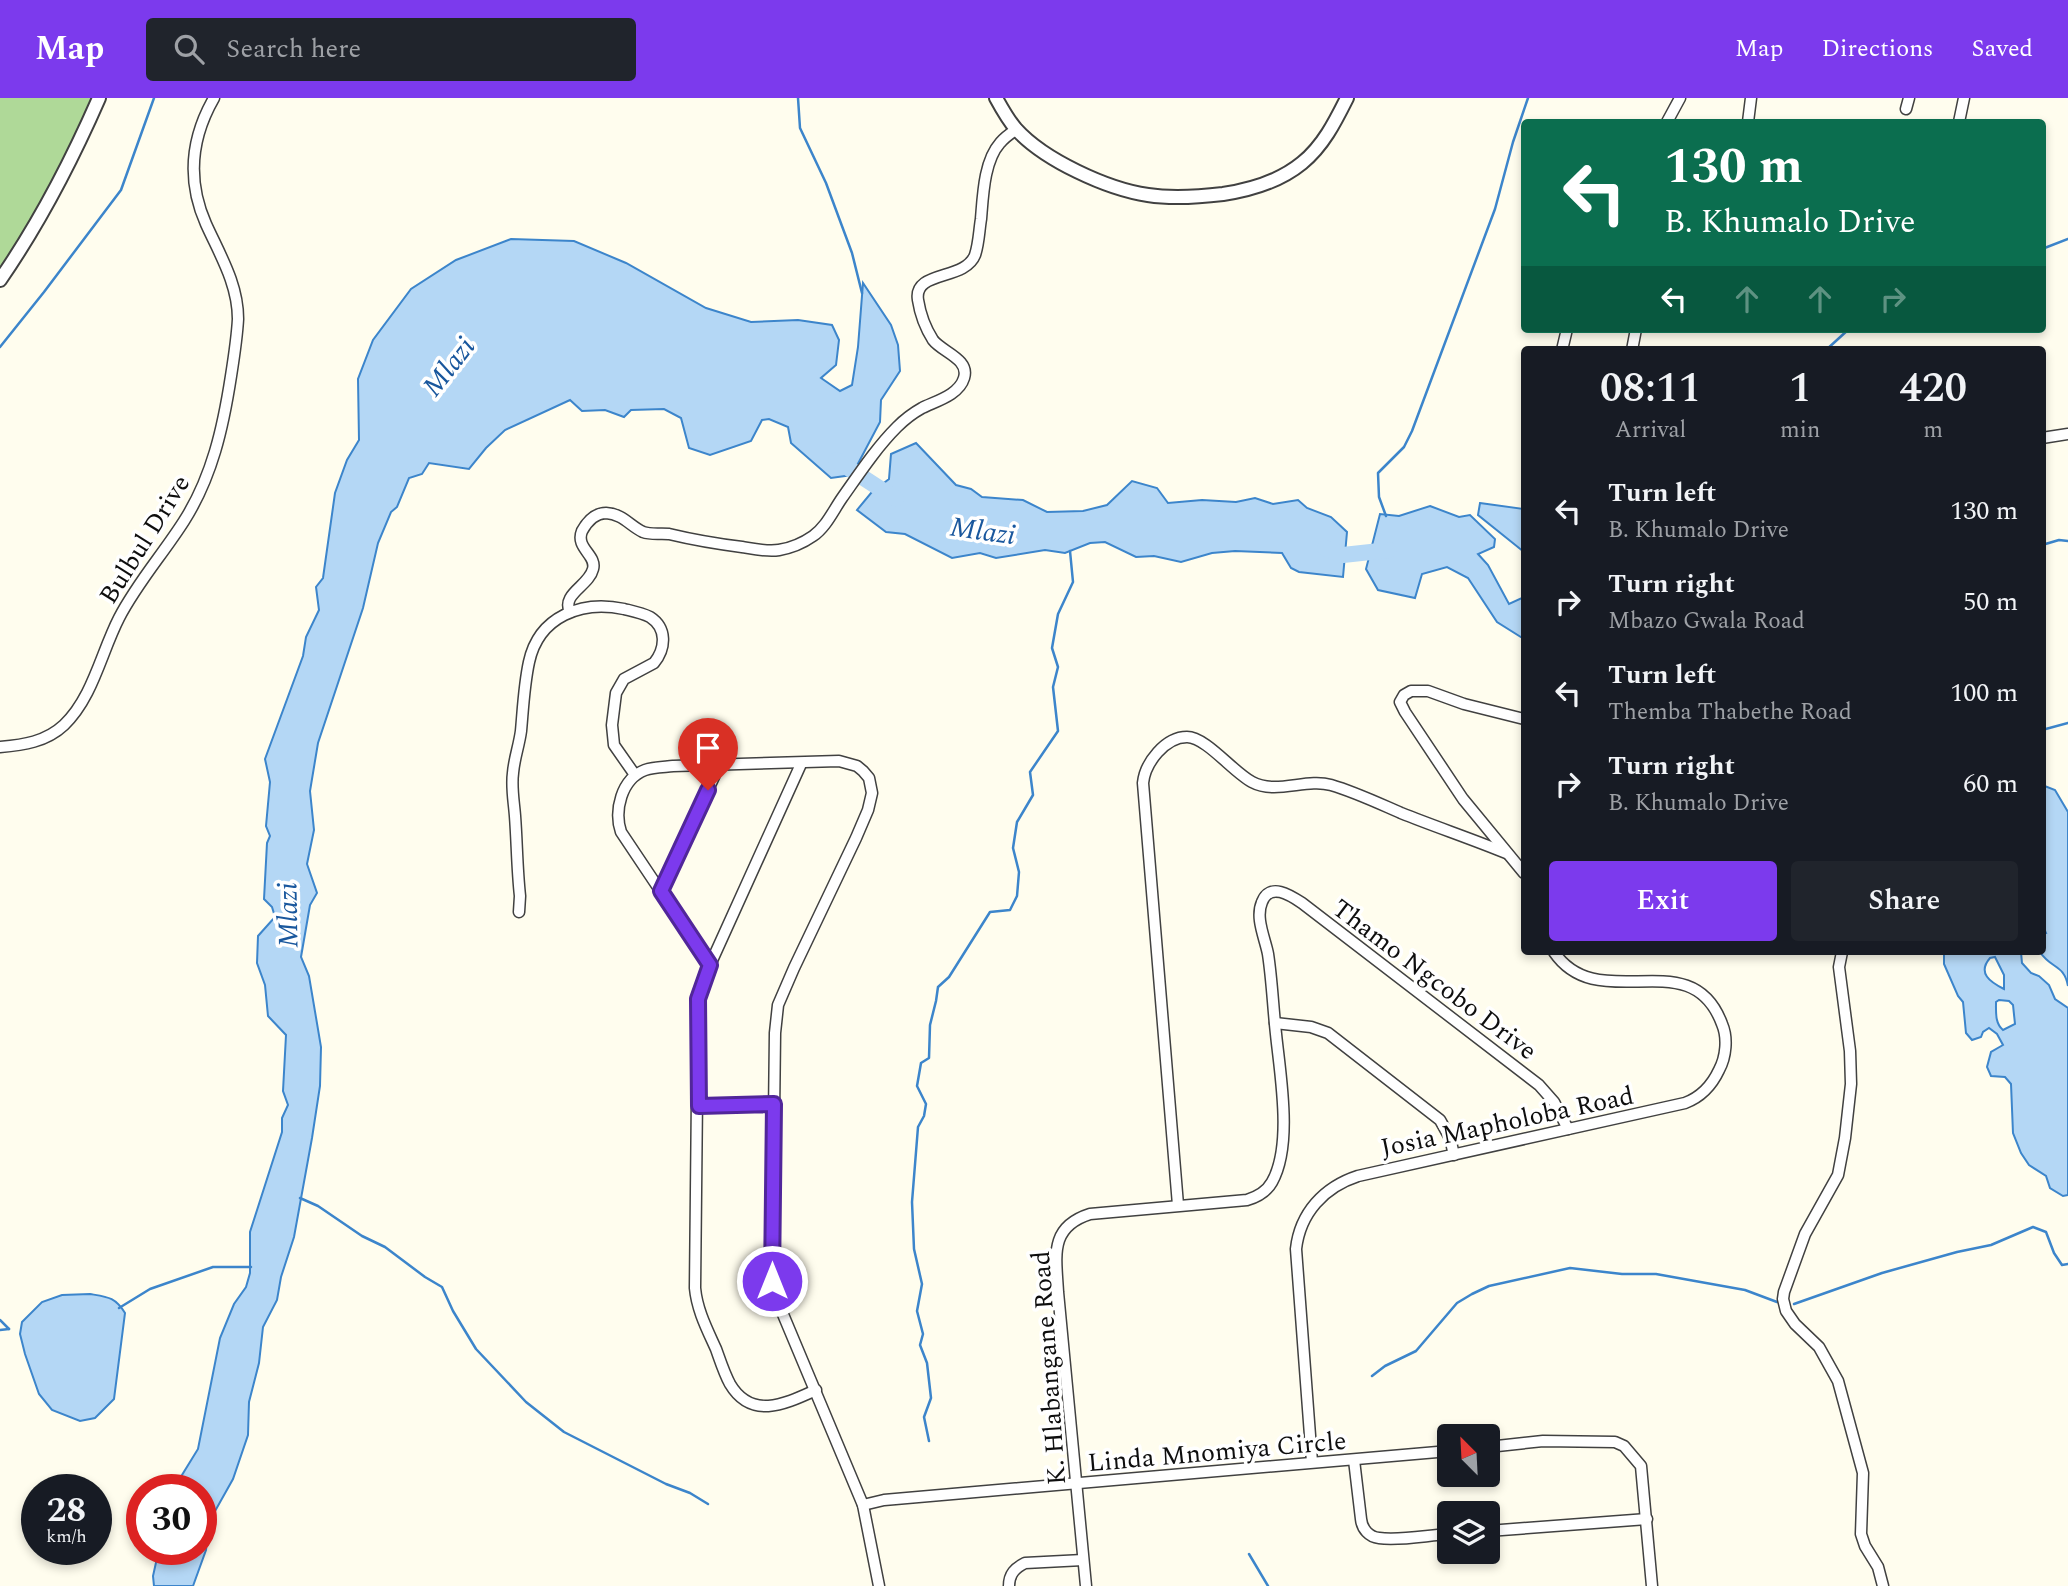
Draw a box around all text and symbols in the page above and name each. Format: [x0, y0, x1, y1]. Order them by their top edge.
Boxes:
search box [146, 18, 636, 81]
text: Map [35, 24, 104, 74]
text: Search here [226, 29, 361, 69]
icon: search [170, 30, 208, 68]
text: Map [1735, 31, 1783, 67]
text: Directions [1821, 31, 1933, 67]
text: Saved [1971, 31, 2033, 67]
text: 130 m [1664, 130, 1803, 205]
icon: left [1549, 147, 1640, 238]
text: B. Khumalo Drive [1664, 198, 1916, 247]
icon: left [1655, 280, 1693, 318]
icon: ahead [1728, 280, 1766, 318]
icon: ahead [1801, 280, 1839, 318]
icon: right [1874, 280, 1912, 318]
water label: Mlazi [412, 328, 486, 406]
text: 08:11 [1600, 357, 1701, 420]
text: 1 [1789, 357, 1811, 420]
text: 420 [1899, 357, 1967, 420]
text: Arrival [1615, 413, 1686, 448]
text: min [1780, 413, 1820, 448]
text: m [1923, 413, 1943, 448]
street label: Bulbul Drive [89, 467, 201, 612]
text: Turn left [1608, 473, 1716, 513]
text: 130 m [1950, 491, 2018, 531]
icon: left [1549, 492, 1587, 530]
water label: Mlazi [947, 506, 1018, 557]
text: B. Khumalo Drive [1608, 513, 1789, 548]
text: Turn right [1608, 564, 1735, 604]
text: 50 m [1963, 582, 2018, 622]
icon: right [1549, 583, 1587, 621]
text: Mbazo Gwala Road [1608, 604, 1805, 639]
text: Turn left [1608, 655, 1716, 695]
text: 100 m [1950, 673, 2018, 713]
icon: left [1549, 674, 1587, 712]
text: Themba Thabethe Road [1608, 695, 1852, 730]
pin [678, 718, 738, 790]
icon: arrive [689, 729, 727, 767]
text: Turn right [1608, 746, 1735, 786]
text: 60 m [1963, 764, 2018, 804]
icon: right [1549, 765, 1587, 803]
text: B. Khumalo Drive [1608, 786, 1789, 821]
button: Exit [1549, 861, 1777, 941]
button: Share [1791, 861, 2018, 941]
water label: Mlazi [266, 882, 311, 948]
street label: Thamo Ngcobo Drive [1323, 889, 1546, 1070]
street label: Josia Mapholoba Road [1377, 1076, 1637, 1168]
position arrow [735, 1244, 809, 1318]
street label: K. Hlabangane Road [1021, 1249, 1077, 1486]
street label: Linda Mnomiya Circle [1086, 1421, 1348, 1483]
north arrow [1437, 1424, 1500, 1488]
map controls [1437, 1424, 1500, 1564]
speed limit sign: 30 [126, 1474, 217, 1565]
text: 28 [47, 1484, 86, 1537]
button: layers [1437, 1501, 1500, 1564]
text: km/h [46, 1523, 87, 1550]

